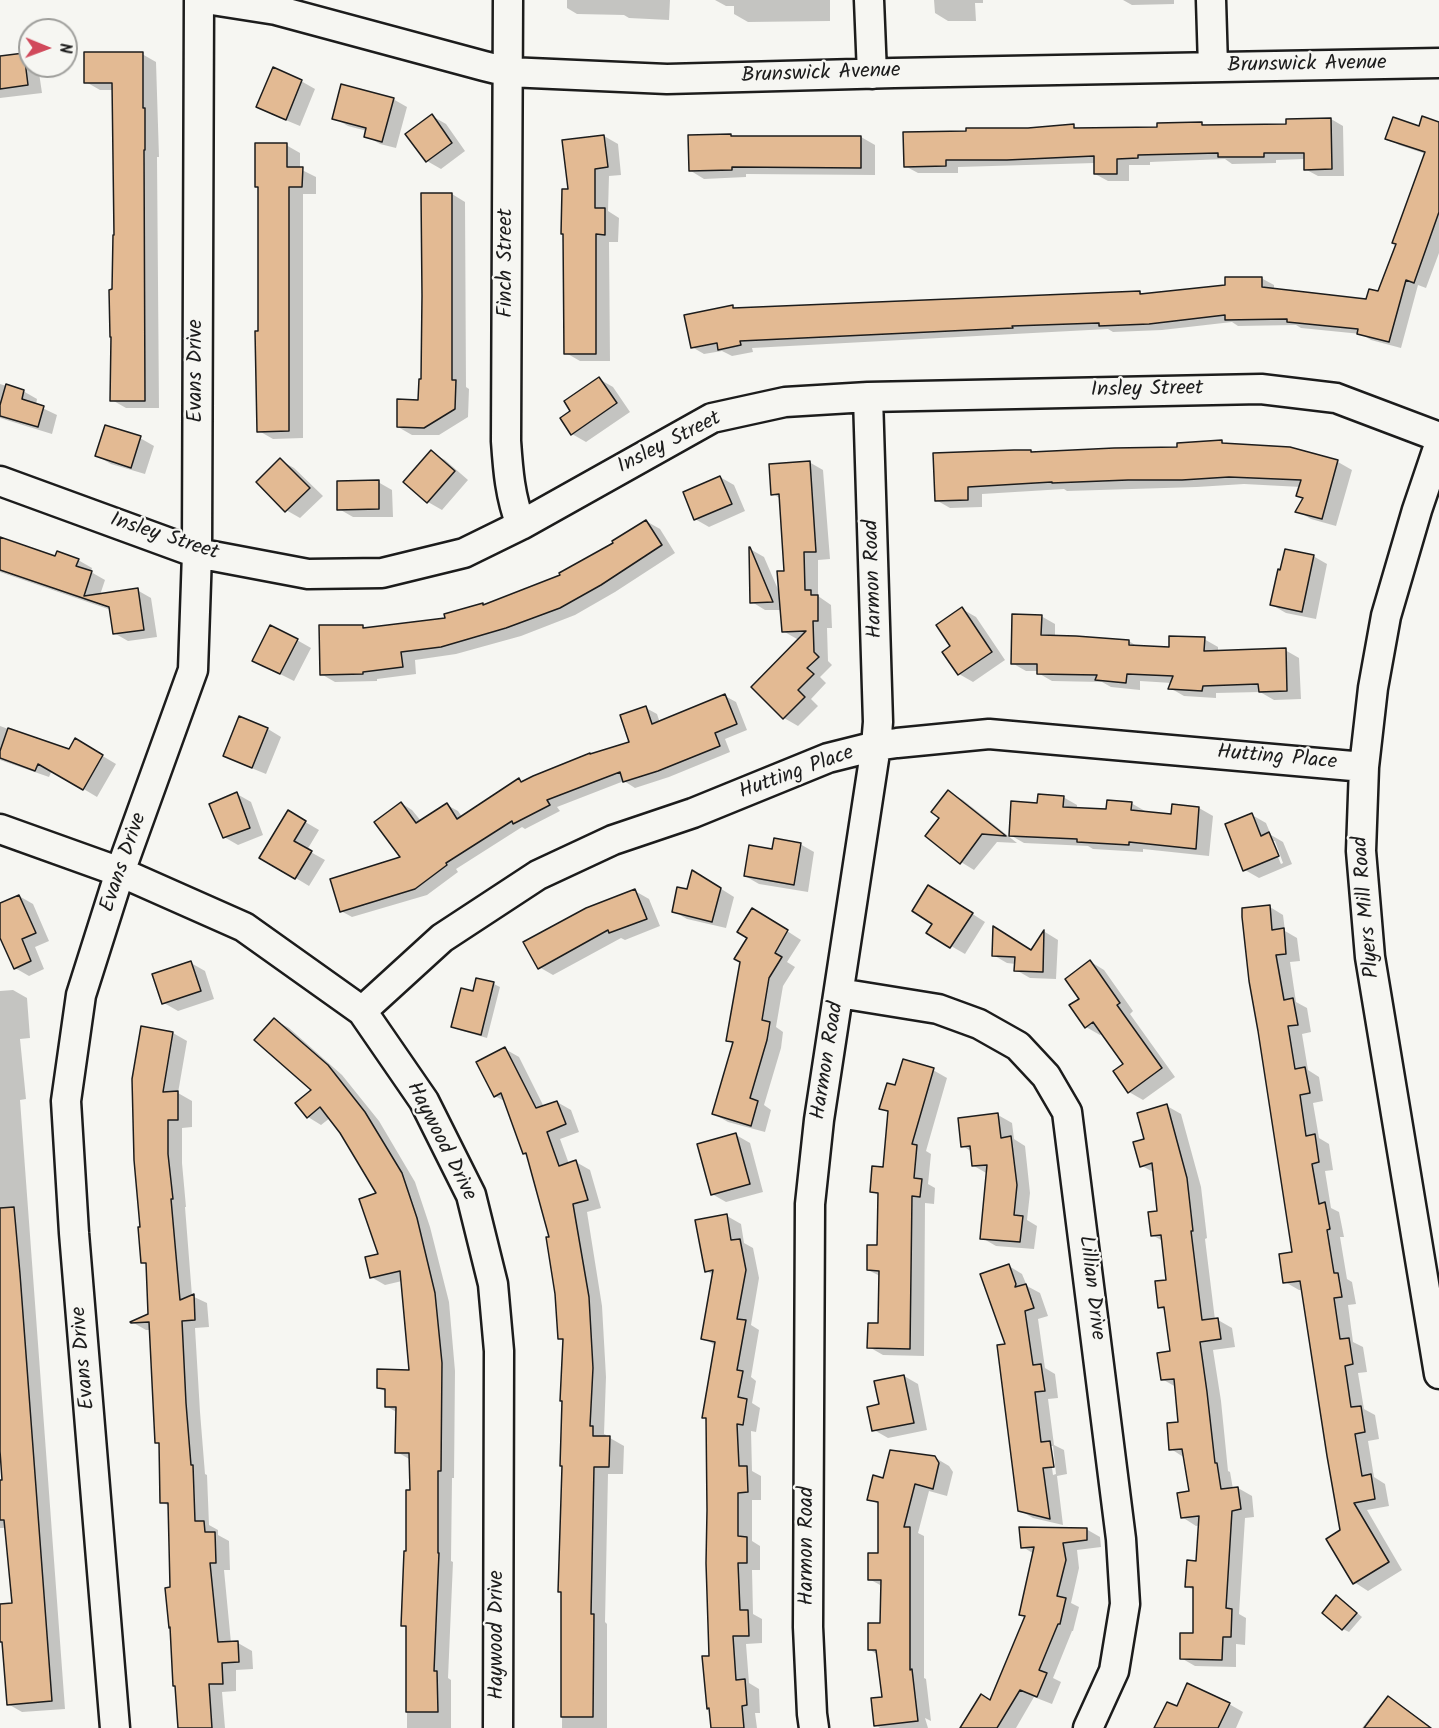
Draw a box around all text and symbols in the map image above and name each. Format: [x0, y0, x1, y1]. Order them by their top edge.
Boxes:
north arrow [18, 18, 78, 78]
text: N [52, 43, 77, 54]
street label: Brunswick Avenue [1227, 52, 1387, 80]
street label: Brunswick Avenue [741, 60, 901, 90]
street label: Finch Street [494, 208, 520, 318]
street label: Evans Drive [184, 319, 210, 423]
street label: Insley Street [1090, 377, 1204, 405]
street label: Insley Street [614, 407, 726, 481]
street label: Insley Street [106, 509, 222, 567]
street label: Harmon Road [860, 519, 890, 639]
street label: Hutting Place [1216, 741, 1338, 777]
street label: Hutting Place [736, 742, 858, 806]
street label: Evans Drive [96, 810, 154, 916]
street label: Plyers Mill Road [1349, 835, 1387, 979]
street label: Harmon Road [807, 1000, 851, 1122]
street label: Haywood Drive [399, 1079, 481, 1205]
street label: Lillian Drive [1071, 1234, 1109, 1342]
street label: Evans Drive [68, 1305, 102, 1411]
street label: Harmon Road [795, 1487, 821, 1605]
street label: Haywood Drive [485, 1570, 511, 1700]

